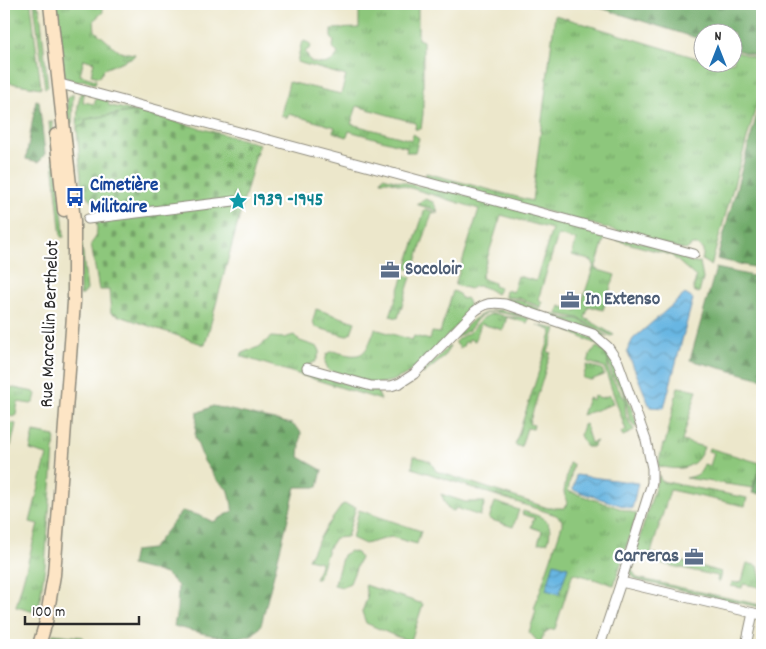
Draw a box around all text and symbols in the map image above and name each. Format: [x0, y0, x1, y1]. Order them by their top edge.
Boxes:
north arrow [694, 22, 744, 72]
text: N [715, 27, 722, 47]
place label: Cimetière Militaire [90, 173, 158, 222]
bus stop icon: Cimetière Militaire [64, 186, 86, 208]
place label: 1939 -1945 [253, 188, 324, 215]
place icon: 1939 -1945 [227, 190, 249, 212]
street label: Rue Marcellin Berthelot [35, 240, 67, 408]
place label: Socoloir [405, 257, 462, 284]
office icon: Socoloir [379, 259, 401, 281]
place label: In Extenso [585, 287, 661, 314]
office icon: In Extenso [559, 289, 581, 311]
place label: Carreras [614, 544, 679, 571]
office icon: Carreras [683, 546, 705, 568]
scale bar [25, 594, 139, 626]
text: 100 m [32, 602, 65, 624]

